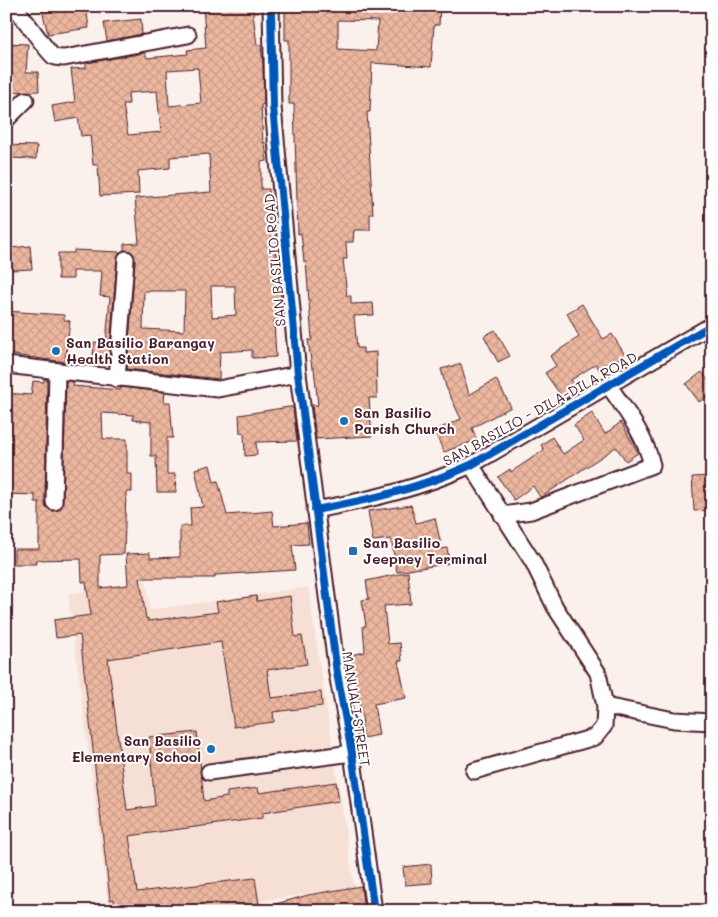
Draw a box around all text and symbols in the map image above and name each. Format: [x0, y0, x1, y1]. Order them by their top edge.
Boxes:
street label: SAN BASILIO ROAD [259, 193, 290, 327]
place label: San Basilio Barangay Health Station [66, 333, 215, 368]
marker: San Basilio Barangay Health Station [50, 345, 62, 357]
street label: SAN BASILIO - DILA-DILA ROAD [439, 347, 640, 470]
place label: San Basilio Parish Church [354, 403, 455, 438]
marker: San Basilio Parish Church [338, 415, 350, 427]
place label: San Basilio Jeepney Terminal [363, 533, 487, 568]
marker: San Basilio Jeepney Terminal [347, 545, 359, 557]
street label: MANUALI STREET [338, 650, 375, 768]
place label: San Basilio Elementary School [72, 731, 201, 766]
marker: San Basilio Elementary School [205, 743, 217, 755]

